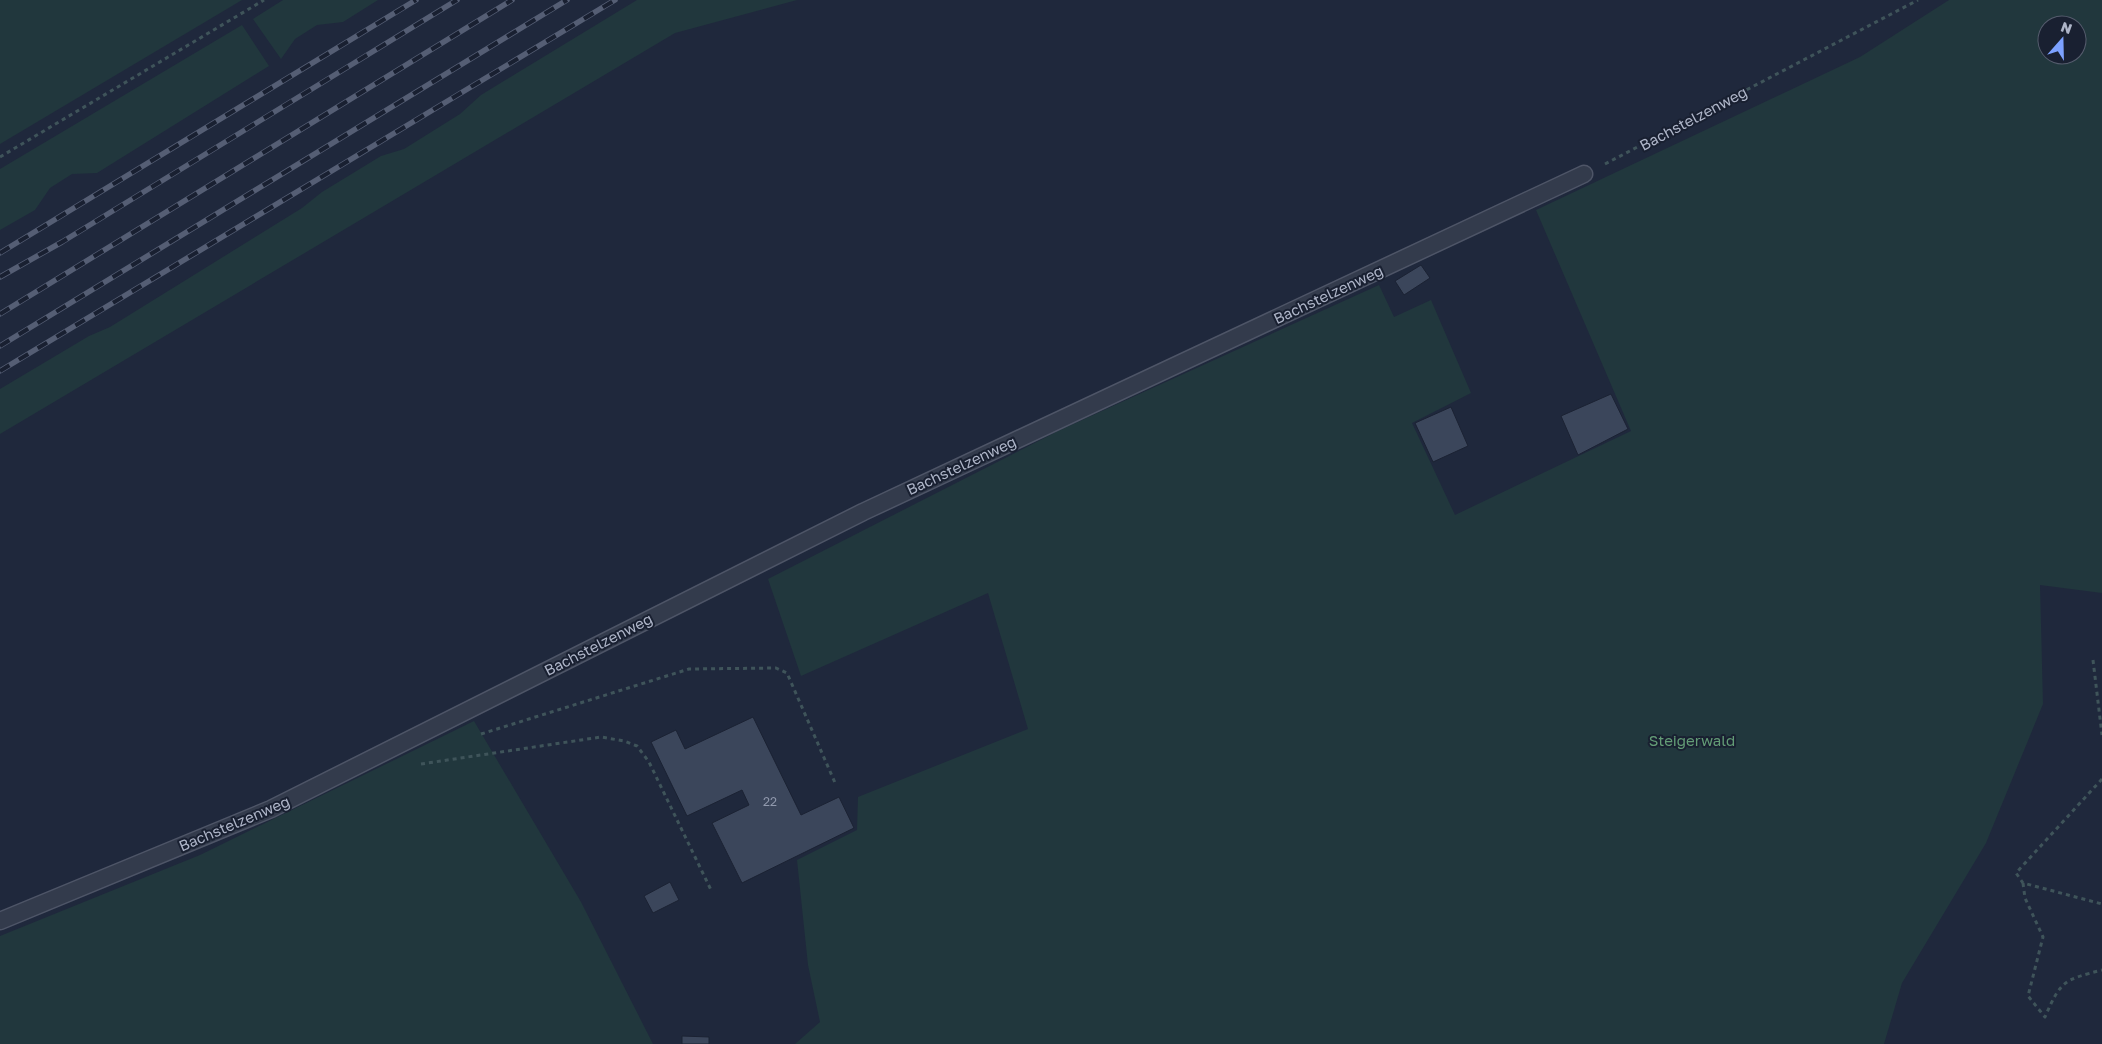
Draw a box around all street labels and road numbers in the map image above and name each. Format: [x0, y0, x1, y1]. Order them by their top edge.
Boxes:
street label: Bachstelzenweg [1636, 82, 1750, 154]
street label: Bachstelzenweg [1270, 261, 1386, 327]
street label: Bachstelzenweg [903, 432, 1019, 498]
street label: Bachstelzenweg [541, 609, 655, 679]
street label: Bachstelzenweg [176, 791, 292, 855]

